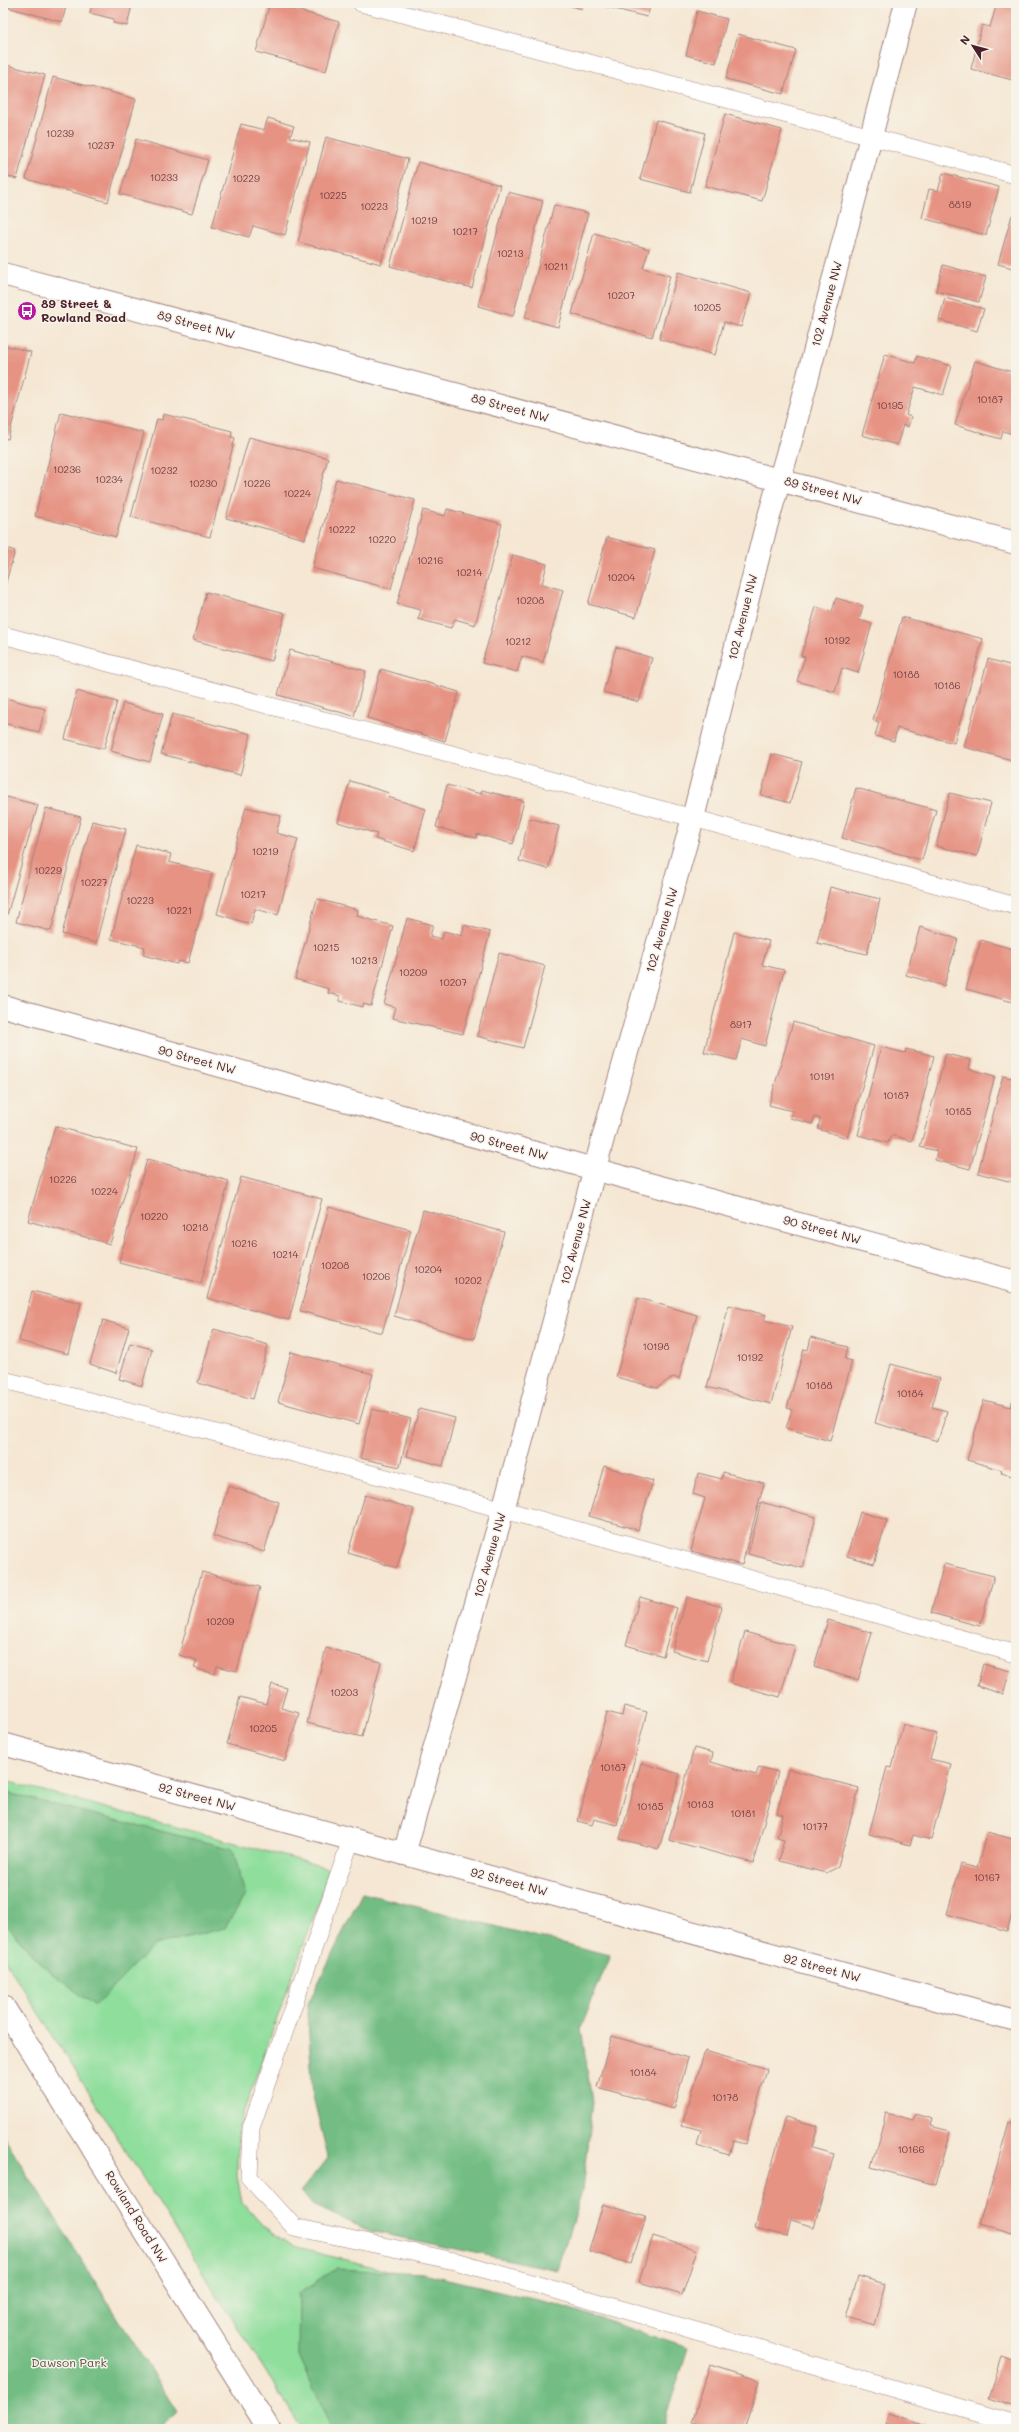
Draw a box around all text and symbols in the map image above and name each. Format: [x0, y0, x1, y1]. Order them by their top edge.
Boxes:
north arrow [953, 26, 993, 66]
text: N [956, 32, 973, 48]
house number: 10239 [46, 126, 74, 140]
house number: 10237 [87, 138, 115, 152]
house number: 10233 [150, 170, 178, 184]
house number: 10229 [232, 171, 260, 185]
house number: 10225 [319, 188, 347, 202]
house number: 8819 [949, 197, 971, 211]
house number: 10223 [360, 199, 388, 213]
house number: 10219 [411, 213, 437, 227]
house number: 10217 [452, 224, 479, 238]
house number: 10213 [497, 246, 523, 260]
house number: 10211 [543, 259, 569, 273]
street label: 102 Avenue NW [807, 259, 845, 348]
house number: 10207 [607, 288, 635, 302]
place label: 89 Street & Rowland Road [41, 295, 126, 325]
bus stop icon: 89 Street & Rowland Road [16, 300, 38, 322]
house number: 10205 [693, 300, 721, 314]
street label: 89 Street NW [156, 306, 237, 342]
street label: 89 Street NW [470, 389, 551, 425]
house number: 10187 [977, 392, 1004, 406]
house number: 10195 [877, 398, 904, 412]
house number: 10236 [53, 462, 81, 476]
house number: 10232 [150, 463, 178, 477]
house number: 10234 [95, 472, 123, 486]
street label: 89 Street NW [783, 472, 864, 508]
house number: 10230 [189, 476, 217, 490]
house number: 10226 [243, 476, 271, 490]
house number: 10224 [283, 486, 311, 500]
house number: 10222 [328, 522, 356, 536]
house number: 10220 [368, 532, 396, 546]
house number: 10216 [417, 553, 443, 567]
house number: 10214 [456, 565, 482, 579]
house number: 10204 [607, 570, 635, 584]
street label: 102 Avenue NW [724, 572, 760, 661]
house number: 10208 [516, 593, 544, 607]
house number: 10192 [824, 633, 850, 647]
house number: 10212 [505, 634, 531, 648]
house number: 10188 [892, 667, 920, 681]
house number: 10186 [933, 678, 961, 692]
house number: 10219 [252, 844, 278, 858]
house number: 10229 [34, 863, 62, 877]
house number: 10227 [80, 875, 108, 889]
street label: 102 Avenue NW [641, 885, 681, 974]
house number: 10217 [240, 887, 267, 901]
house number: 10223 [126, 893, 154, 907]
house number: 10221 [166, 903, 192, 917]
house number: 10215 [313, 940, 339, 954]
house number: 10213 [351, 953, 377, 967]
house number: 10209 [399, 965, 427, 979]
house number: 10207 [439, 975, 467, 989]
house number: 8917 [730, 1017, 752, 1031]
street label: 90 Street NW [157, 1041, 238, 1077]
house number: 10191 [809, 1069, 835, 1083]
house number: 10187 [883, 1088, 910, 1102]
house number: 10185 [945, 1104, 972, 1118]
street label: 90 Street NW [469, 1127, 550, 1163]
house number: 10226 [49, 1172, 77, 1186]
house number: 10224 [90, 1184, 118, 1198]
street label: 102 Avenue NW [556, 1197, 594, 1286]
house number: 10220 [140, 1209, 168, 1223]
street label: 90 Street NW [782, 1211, 863, 1247]
house number: 10218 [182, 1220, 208, 1234]
house number: 10216 [231, 1236, 257, 1250]
house number: 10214 [272, 1247, 298, 1261]
house number: 10208 [321, 1258, 349, 1272]
house number: 10204 [414, 1262, 442, 1276]
house number: 10206 [362, 1269, 390, 1283]
house number: 10202 [454, 1273, 482, 1287]
house number: 10198 [642, 1339, 670, 1353]
house number: 10192 [737, 1350, 763, 1364]
house number: 10188 [805, 1378, 833, 1392]
house number: 10184 [896, 1386, 924, 1400]
street label: 102 Avenue NW [469, 1510, 509, 1599]
house number: 10209 [206, 1614, 234, 1628]
house number: 10203 [330, 1685, 358, 1699]
house number: 10205 [249, 1721, 277, 1735]
house number: 10187 [600, 1760, 627, 1774]
street label: 92 Street NW [157, 1778, 238, 1814]
house number: 10183 [686, 1797, 714, 1811]
house number: 10185 [637, 1799, 664, 1813]
house number: 10181 [730, 1806, 756, 1820]
house number: 10177 [802, 1819, 829, 1833]
street label: 92 Street NW [469, 1863, 550, 1899]
house number: 10167 [974, 1870, 1001, 1884]
street label: 92 Street NW [782, 1949, 863, 1985]
house number: 10184 [629, 2065, 657, 2079]
house number: 10178 [712, 2090, 738, 2104]
house number: 10166 [897, 2142, 925, 2156]
street label: Rowland Road NW [102, 2167, 172, 2266]
park label: Dawson Park [31, 2354, 107, 2370]

